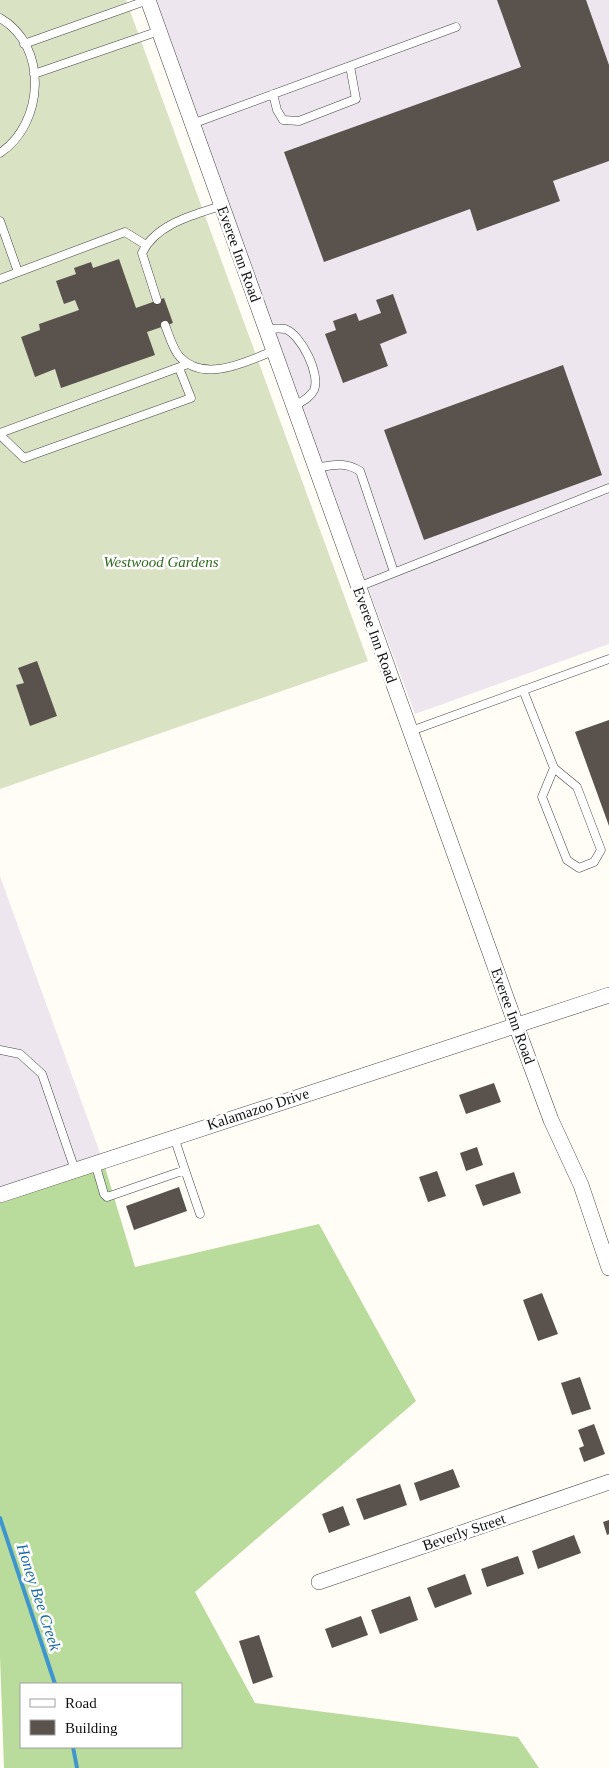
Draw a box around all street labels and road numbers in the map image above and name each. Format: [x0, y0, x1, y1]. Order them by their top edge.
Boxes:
street label: Everee Inn Road [214, 204, 264, 305]
street label: Everee Inn Road [350, 585, 400, 686]
street label: Everee Inn Road [488, 966, 538, 1067]
street label: Kalamazoo Drive [205, 1085, 311, 1133]
street label: Beverly Street [421, 1510, 508, 1554]

